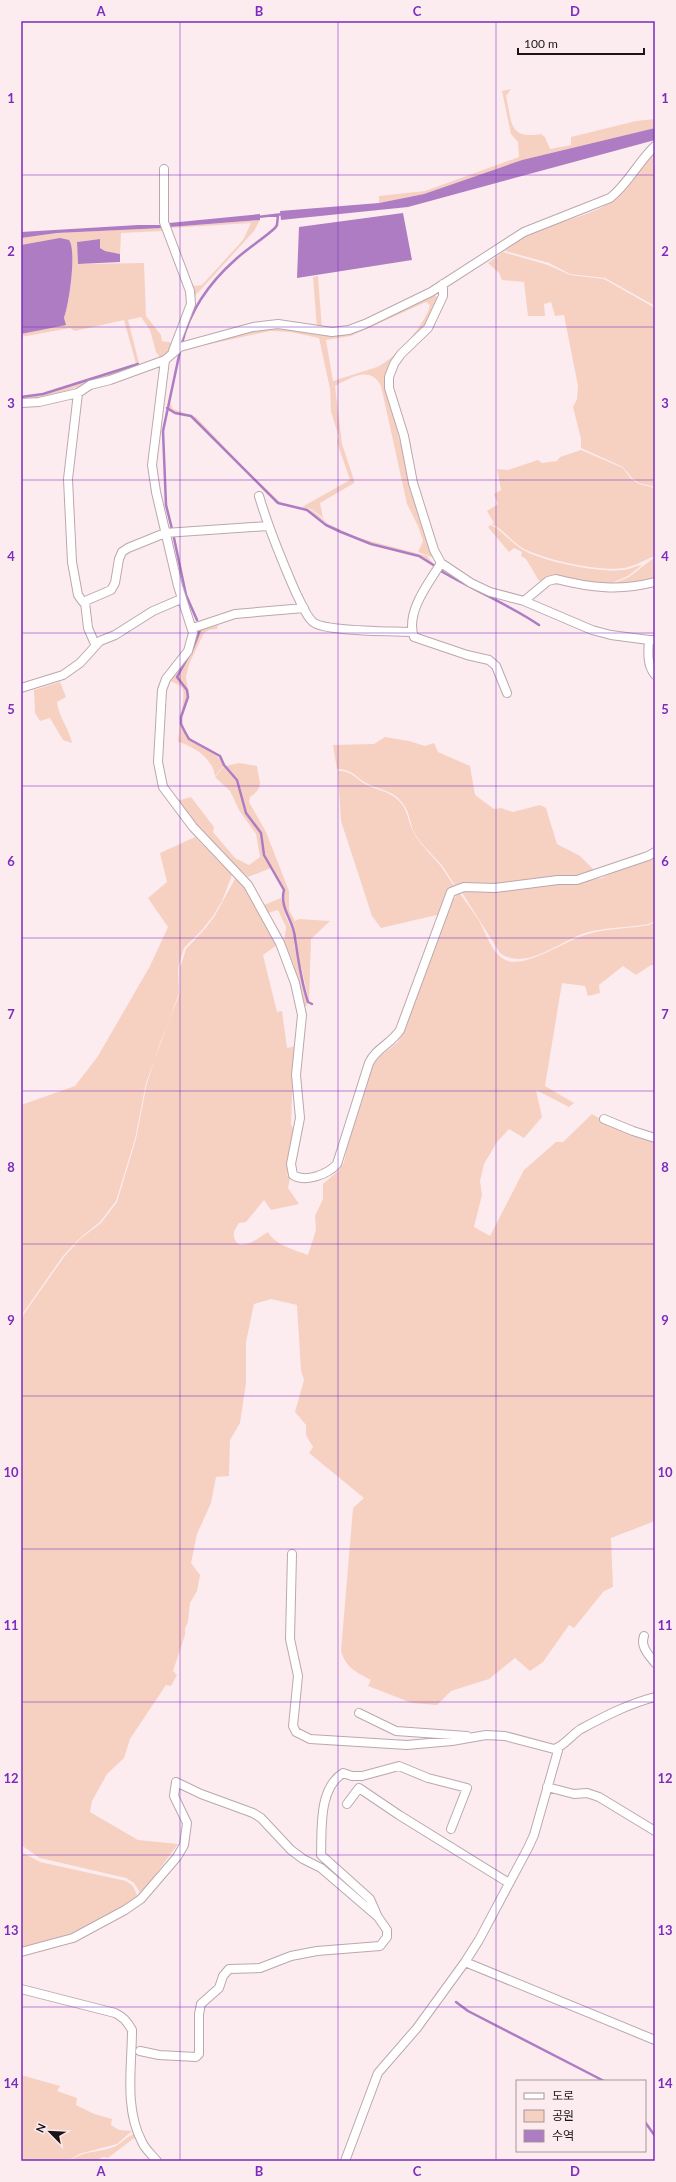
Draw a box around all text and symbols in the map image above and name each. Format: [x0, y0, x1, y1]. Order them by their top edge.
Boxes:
text: A [95, 3, 106, 19]
text: B [255, 3, 264, 19]
text: C [413, 3, 422, 19]
text: D [570, 3, 580, 19]
scale bar [518, 30, 644, 56]
text: 100 m [524, 36, 558, 51]
text: 1 [7, 90, 15, 106]
text: 1 [661, 90, 669, 106]
text: 2 [7, 243, 15, 259]
text: 2 [661, 243, 669, 259]
text: 3 [7, 395, 15, 411]
text: 3 [661, 395, 669, 411]
text: 4 [7, 548, 15, 564]
text: 4 [661, 548, 669, 564]
text: 5 [7, 701, 15, 717]
text: 5 [661, 701, 669, 717]
text: 6 [7, 853, 15, 869]
text: 6 [661, 853, 669, 869]
text: 7 [7, 1006, 15, 1022]
text: 7 [661, 1006, 669, 1022]
text: 8 [7, 1159, 15, 1175]
text: 8 [661, 1159, 669, 1175]
text: 9 [7, 1312, 15, 1328]
text: 9 [661, 1312, 669, 1328]
text: 10 [3, 1464, 19, 1480]
text: 10 [657, 1464, 673, 1480]
text: 11 [3, 1617, 19, 1633]
text: 11 [657, 1617, 673, 1633]
text: 12 [3, 1770, 19, 1786]
text: 12 [657, 1770, 673, 1786]
text: 13 [3, 1922, 19, 1938]
text: 13 [657, 1922, 673, 1938]
text: 14 [3, 2075, 19, 2091]
text: 14 [657, 2075, 673, 2091]
legend [516, 2080, 646, 2152]
text: 도로 [552, 2088, 574, 2103]
text: 공원 [552, 2108, 574, 2123]
north arrow [30, 2112, 70, 2152]
text: N [33, 2121, 48, 2134]
text: 수역 [552, 2128, 574, 2143]
text: A [95, 2163, 106, 2179]
text: B [255, 2163, 264, 2179]
text: C [413, 2163, 422, 2179]
text: D [570, 2163, 580, 2179]

